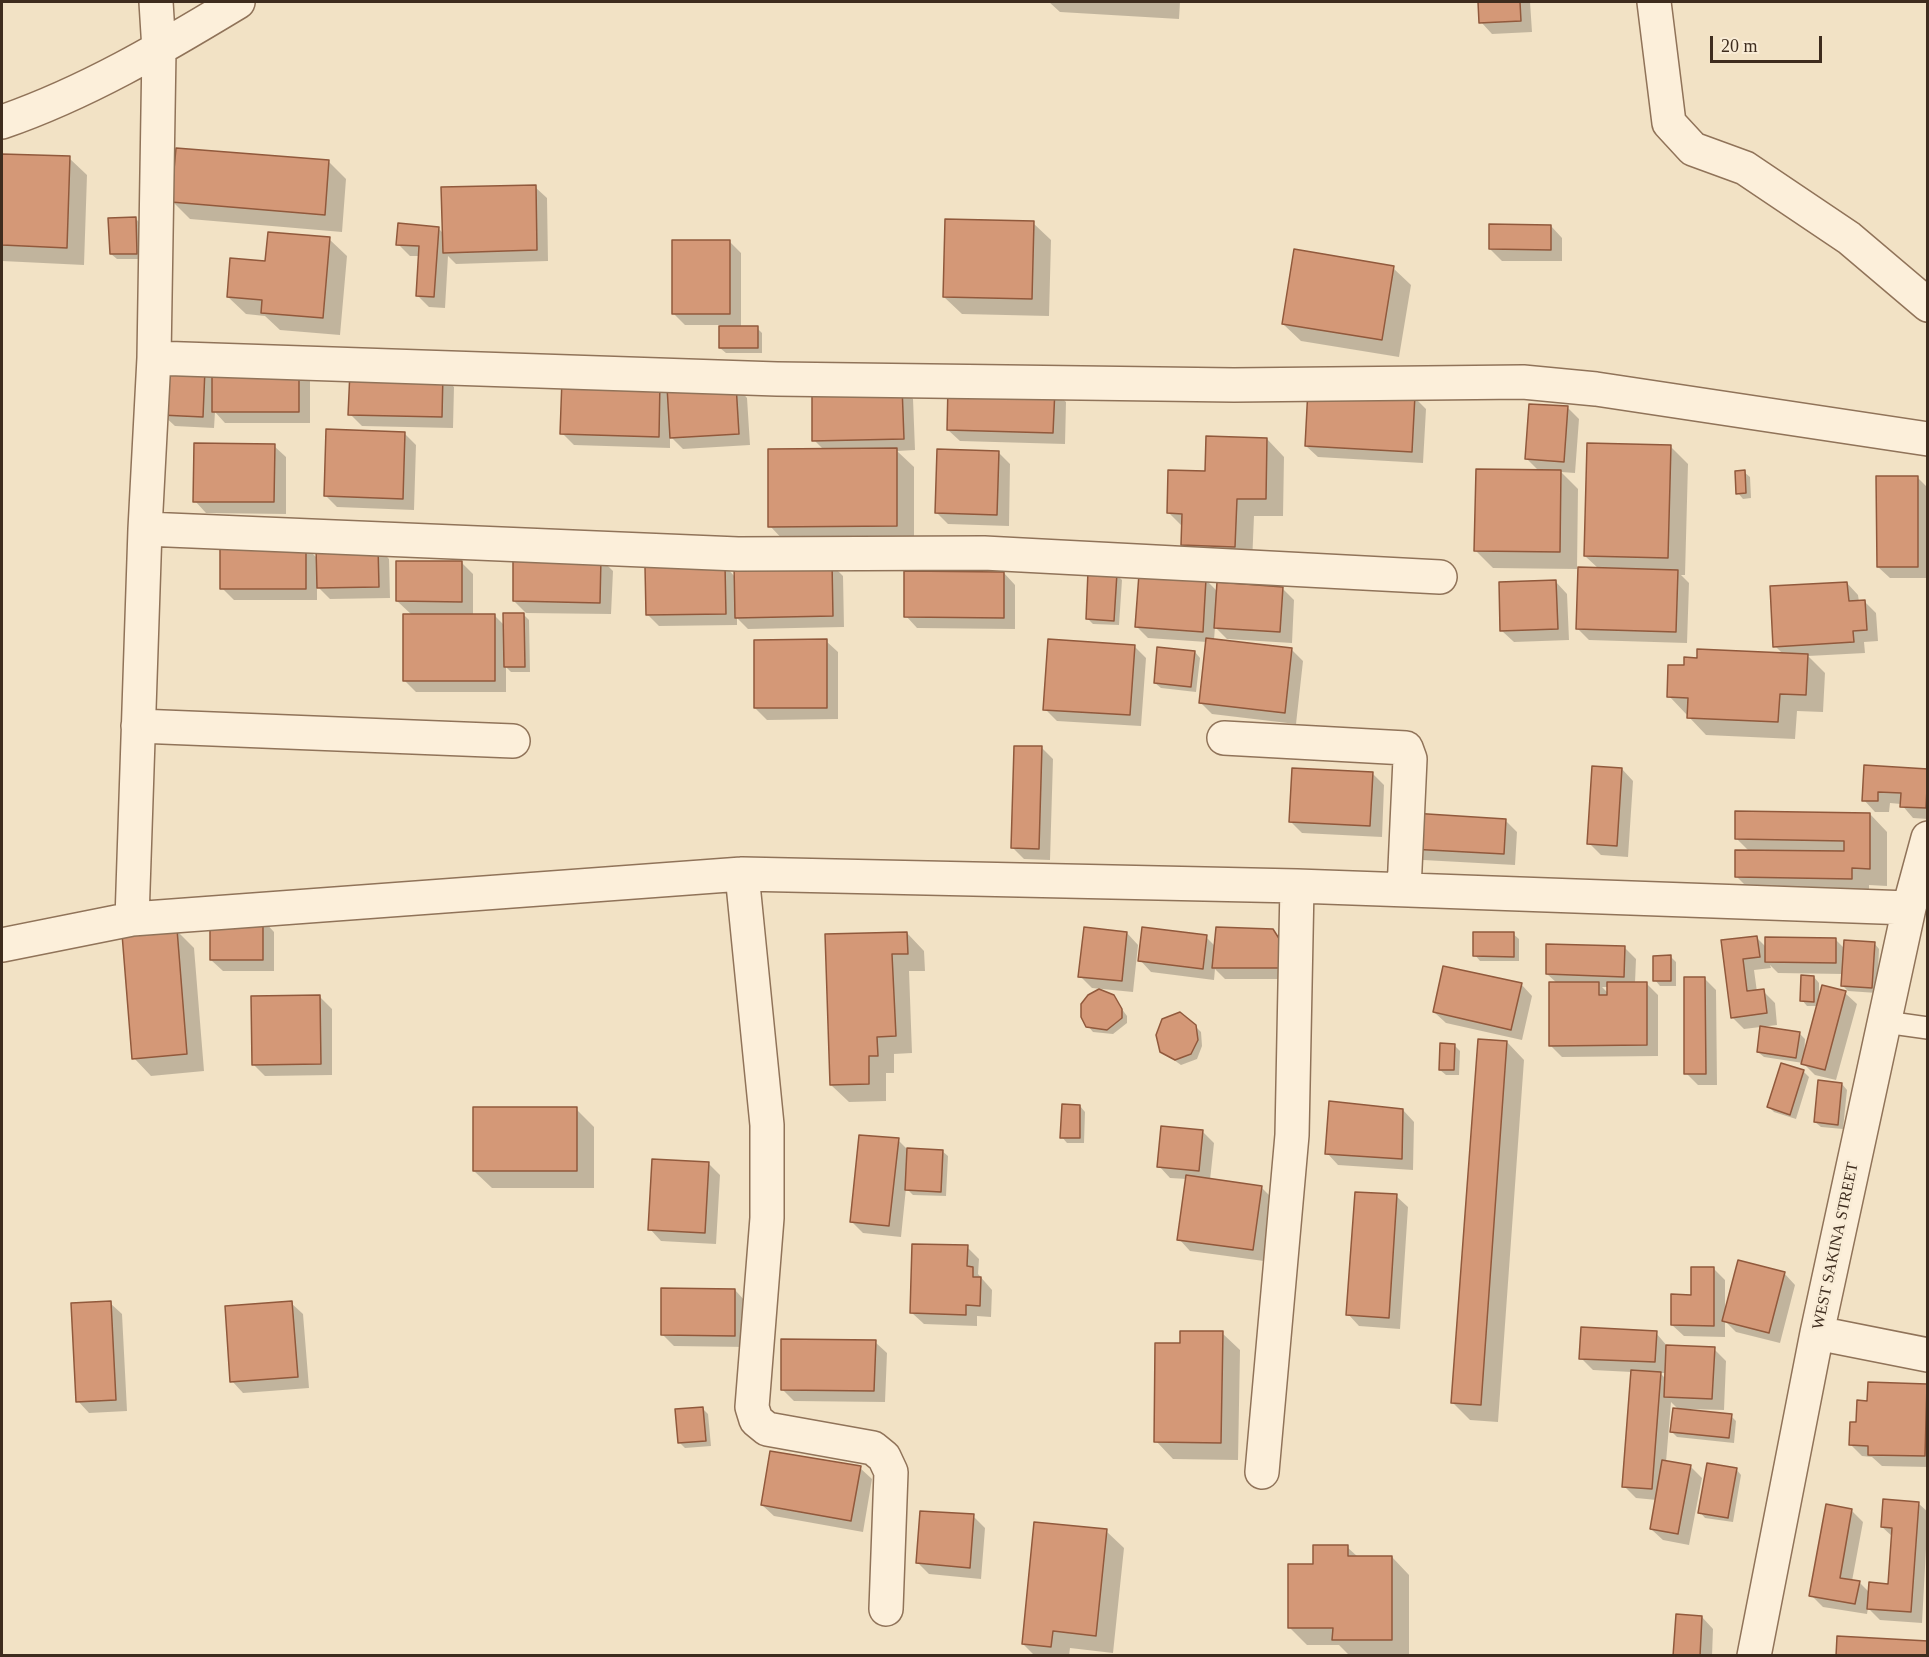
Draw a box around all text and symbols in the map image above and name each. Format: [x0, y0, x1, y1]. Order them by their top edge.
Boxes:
scale bar [1713, 24, 1826, 62]
text: 20 m [1721, 36, 1758, 56]
street label: WEST SAKINA STREET [1809, 1161, 1863, 1331]

